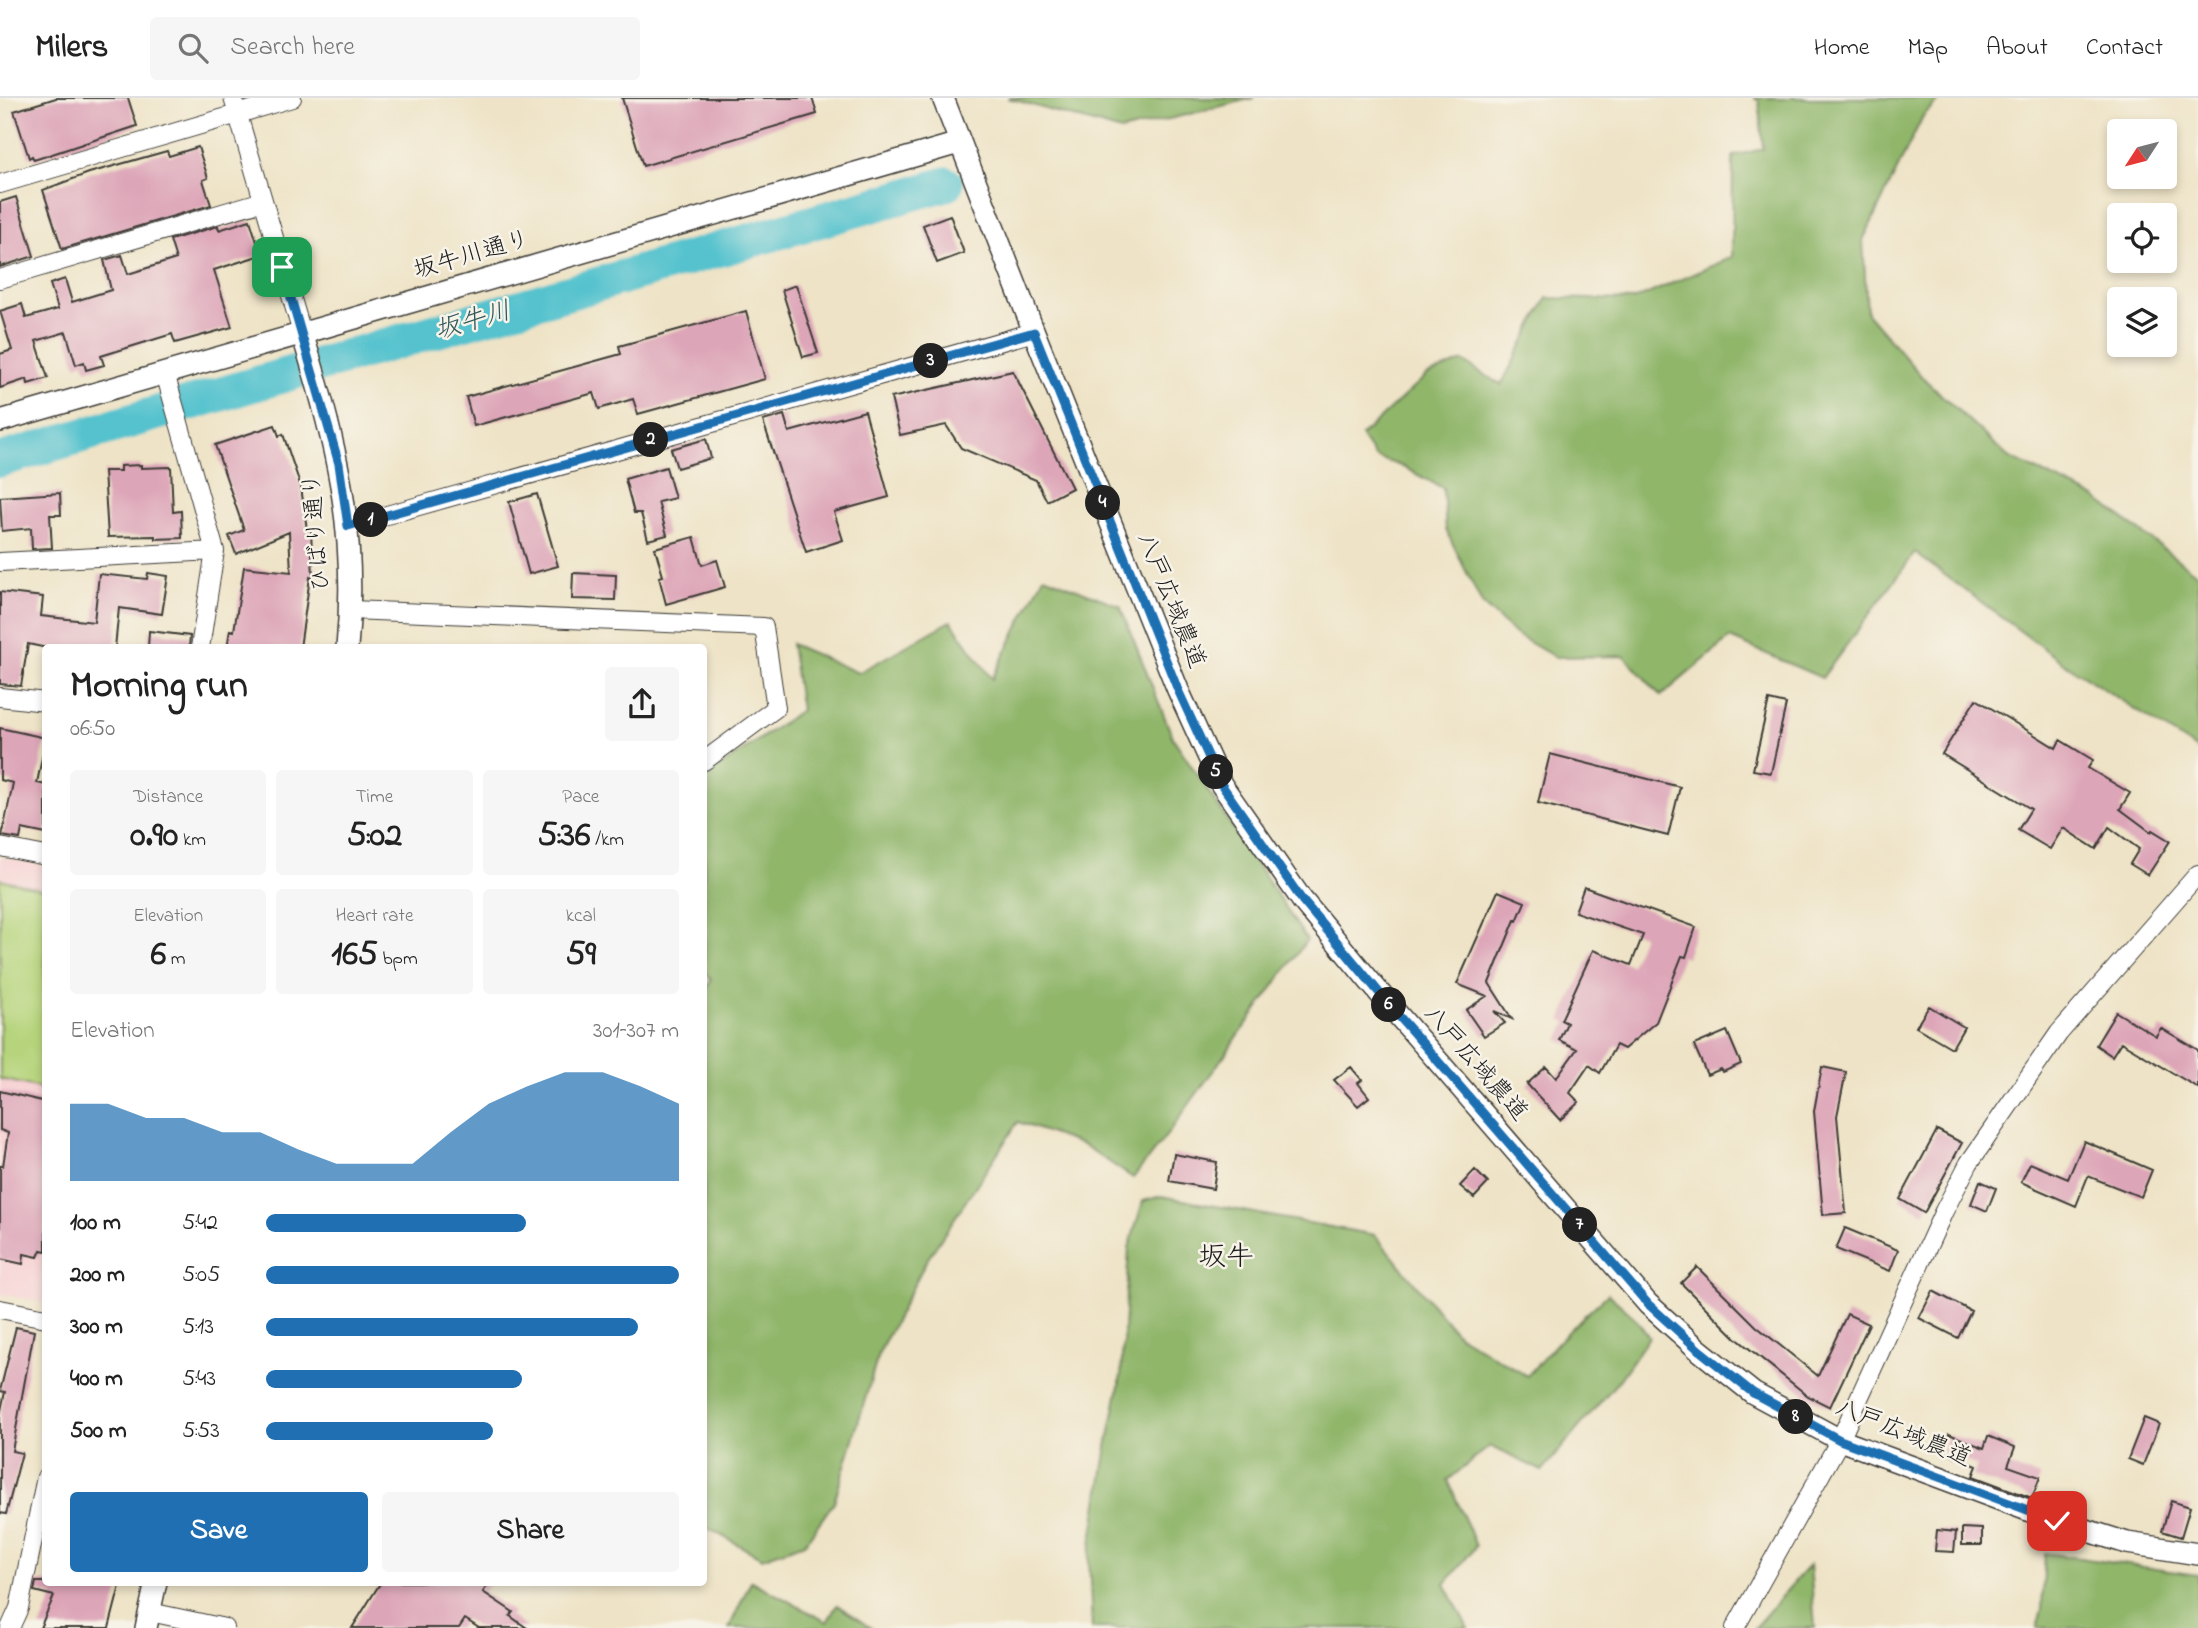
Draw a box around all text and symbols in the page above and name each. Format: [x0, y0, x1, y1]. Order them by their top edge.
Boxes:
search box [150, 17, 640, 80]
text: Milers [35, 24, 108, 72]
icon: search [174, 29, 212, 67]
text: Search here [230, 29, 355, 67]
text: Home [1814, 31, 1870, 66]
text: Map [1908, 31, 1948, 66]
text: About [1986, 31, 2048, 66]
text: Contact [2086, 31, 2163, 66]
north arrow [2107, 119, 2177, 189]
map controls [2107, 119, 2177, 357]
button: locate [2107, 203, 2177, 273]
street label: 坂牛川通り [410, 223, 534, 289]
pin [252, 237, 312, 297]
icon: arrive [263, 248, 301, 286]
button: layers [2107, 287, 2177, 357]
water label: 坂牛川 [430, 293, 516, 351]
pin: 3 [914, 344, 948, 378]
text: 3 [927, 347, 934, 374]
pin: 2 [634, 422, 668, 458]
text: 2 [646, 426, 655, 453]
street label: ひばり通り [295, 471, 341, 593]
pin: 4 [1086, 486, 1120, 520]
text: 4 [1099, 489, 1106, 516]
pin: 1 [354, 502, 388, 538]
text: 1 [367, 506, 374, 533]
street label: 八戸広域農道 [1127, 528, 1213, 674]
text: Morning run [70, 659, 248, 715]
button: share [605, 667, 679, 741]
text: 06:50 [70, 713, 115, 746]
pin: 5 [1198, 754, 1234, 790]
text: 5 [1210, 758, 1221, 785]
text: Distance [133, 784, 203, 811]
text: Time [356, 784, 393, 811]
text: Pace [562, 784, 599, 811]
text: 0.90 [130, 811, 178, 862]
text: 5:02 [347, 811, 402, 862]
text: 5:36 [538, 811, 590, 862]
text: km [178, 827, 206, 854]
text: /km [590, 827, 624, 854]
text: Elevation [133, 903, 203, 930]
text: Heart rate [336, 903, 413, 930]
text: kcal [566, 903, 596, 930]
text: 6 [151, 930, 166, 981]
text: 165 [331, 930, 378, 981]
text: 59 [566, 930, 596, 981]
text: m [166, 946, 186, 973]
text: bpm [378, 946, 418, 973]
pin: 6 [1372, 988, 1406, 1023]
text: 6 [1384, 991, 1393, 1018]
street label: 八戸広域農道 [1415, 998, 1535, 1130]
text: Elevation [70, 1015, 155, 1048]
text: 301–307 m [593, 1015, 679, 1048]
text: 100 m [70, 1207, 121, 1240]
text: 5:42 [182, 1207, 218, 1240]
pin: 7 [1562, 1208, 1598, 1242]
text: 7 [1576, 1211, 1583, 1238]
district label: 坂牛 [1198, 1238, 1254, 1279]
text: 200 m [70, 1259, 125, 1292]
text: 5:05 [182, 1259, 220, 1292]
text: 300 m [70, 1311, 123, 1344]
text: 5:13 [182, 1311, 214, 1344]
text: 400 m [70, 1363, 123, 1396]
text: 5:43 [182, 1363, 216, 1396]
street label: 八戸広域農道 [1830, 1391, 1976, 1477]
pin: 8 [1778, 1400, 1814, 1434]
text: 8 [1792, 1403, 1799, 1430]
text: 500 m [70, 1415, 127, 1448]
text: 5:53 [182, 1415, 220, 1448]
pin [2027, 1491, 2087, 1551]
button: Save [70, 1492, 368, 1572]
button: Share [382, 1492, 679, 1572]
icon: check [2038, 1502, 2076, 1540]

